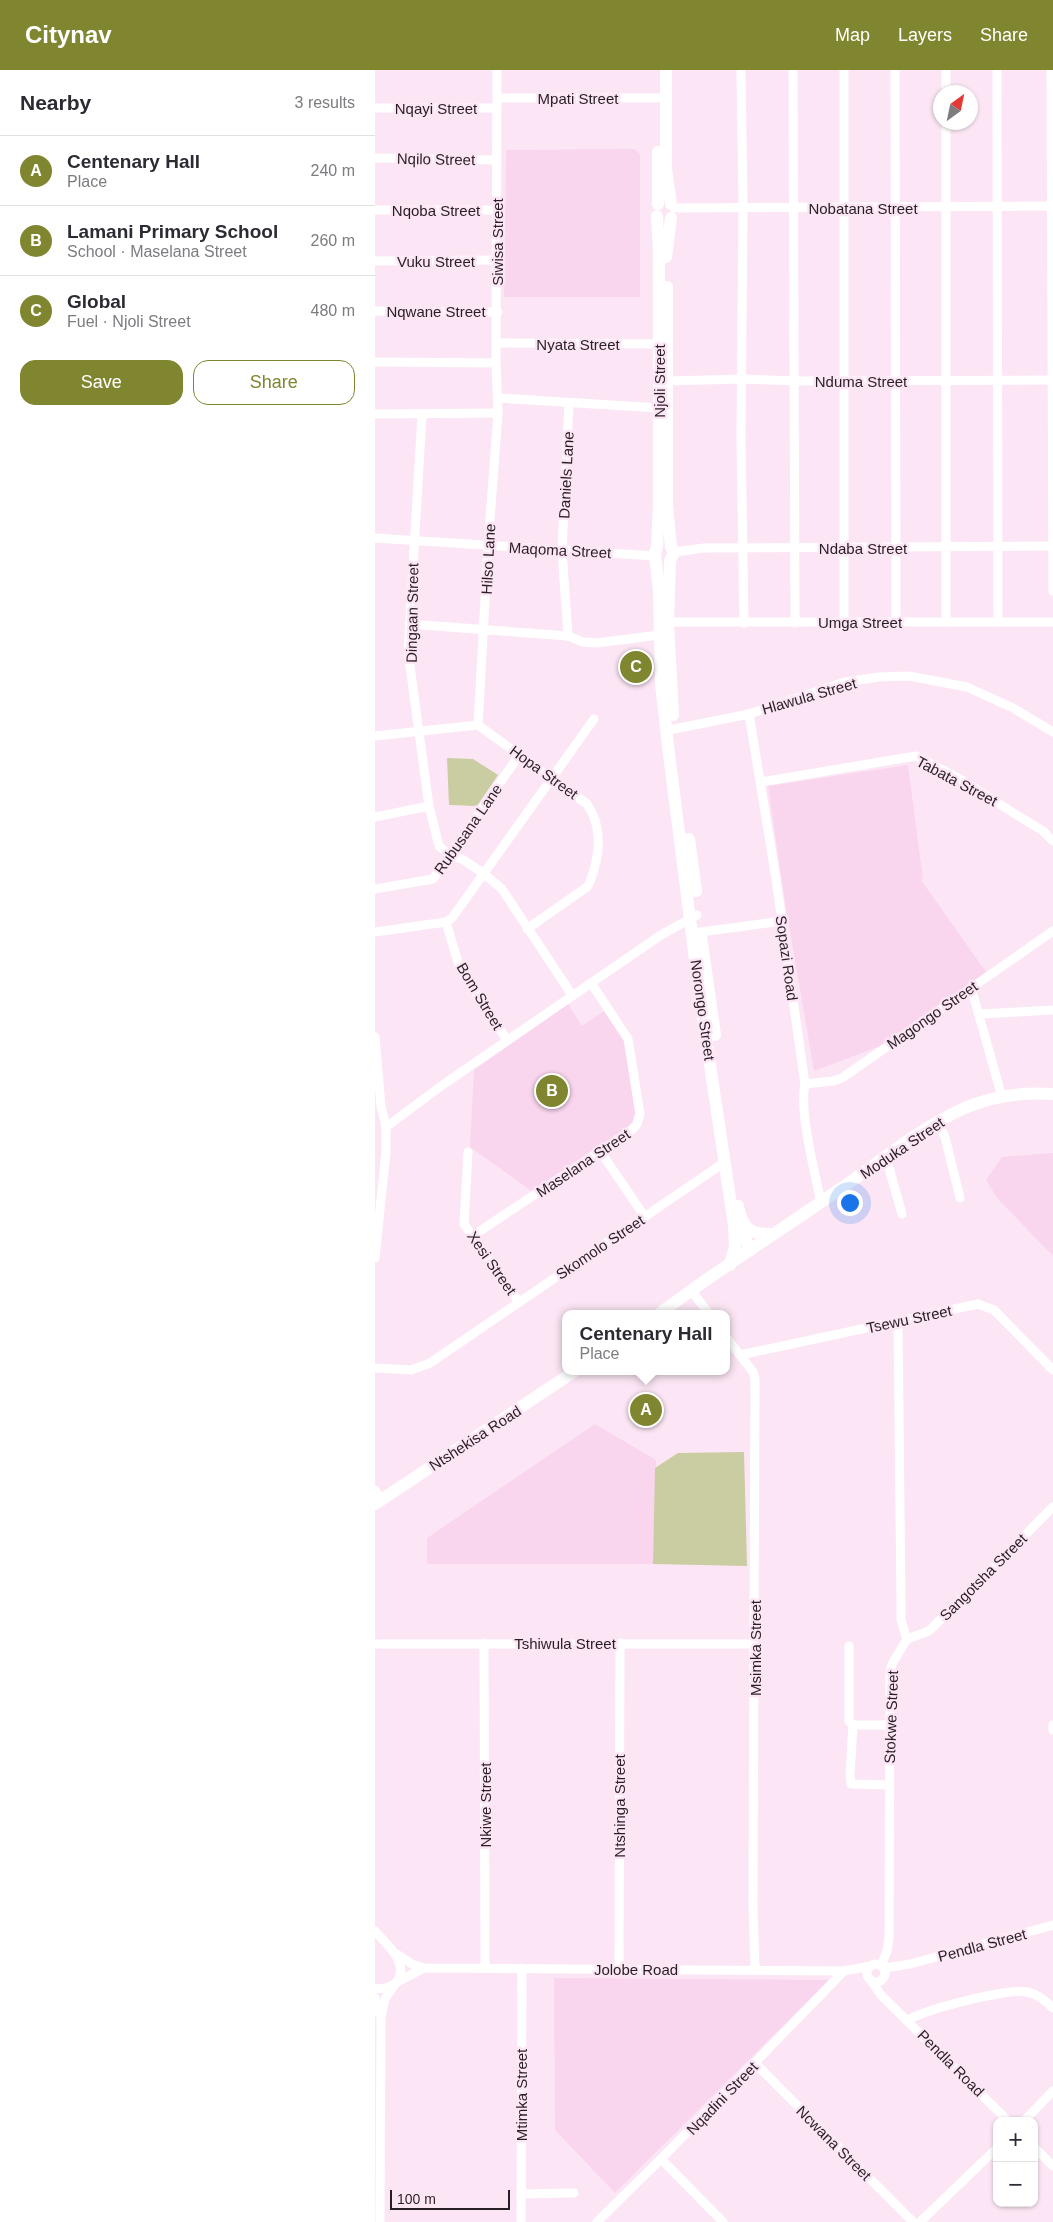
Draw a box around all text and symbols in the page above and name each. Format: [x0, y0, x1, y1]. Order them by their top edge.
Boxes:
text: Citynav [25, 21, 112, 48]
text: Map [835, 25, 870, 45]
text: Layers [898, 25, 952, 45]
text: Share [980, 25, 1028, 45]
north arrow [933, 85, 978, 130]
street label: Mpati Street [538, 90, 619, 107]
text: Nearby [20, 91, 91, 114]
text: 3 results [295, 94, 355, 111]
street label: Nqayi Street [395, 100, 478, 117]
street label: Nqilo Street [397, 150, 476, 168]
text: Centenary Hall [67, 151, 200, 172]
text: A [30, 162, 42, 179]
text: 240 m [311, 162, 355, 179]
text: Place [67, 173, 107, 190]
street label: Siwisa Street [489, 197, 506, 286]
street label: Nobatana Street [808, 200, 918, 217]
street label: Nqoba Street [392, 202, 481, 219]
text: Lamani Primary School [67, 221, 278, 242]
text: B [30, 232, 42, 249]
text: 260 m [311, 232, 355, 249]
text: School · Maselana Street [67, 243, 247, 260]
street label: Vuku Street [397, 253, 476, 270]
text: Global [67, 291, 126, 312]
text: C [30, 302, 42, 319]
text: 480 m [311, 302, 355, 319]
street label: Nqwane Street [386, 303, 486, 320]
text: Fuel · Njoli Street [67, 313, 191, 330]
street label: Nyata Street [536, 336, 621, 353]
street label: Njoli Street [651, 343, 668, 418]
button: Save [20, 360, 183, 405]
button: Share [193, 360, 355, 405]
street label: Nduma Street [815, 373, 908, 390]
street label: Daniels Lane [555, 431, 577, 519]
street label: Hilso Lane [478, 523, 498, 595]
street label: Maqoma Street [508, 539, 612, 561]
street label: Ndaba Street [819, 540, 908, 557]
street label: Dingaan Street [403, 562, 421, 663]
street label: Umga Street [818, 614, 903, 631]
pin: C [620, 648, 652, 686]
street label: Hlawula Street [760, 674, 859, 718]
street label: Hopa Street [507, 742, 582, 803]
street label: Tabata Street [914, 753, 1001, 810]
street label: Rubusana Lane [431, 781, 505, 877]
street label: Sopazi Road [773, 914, 801, 1002]
street label: Norongo Street [688, 958, 719, 1062]
street label: Bom Street [453, 959, 507, 1033]
street label: Magongo Street [883, 977, 981, 1053]
pin: B [536, 1072, 568, 1110]
street label: Moduka Street [857, 1113, 948, 1182]
street label: Maselana Street [533, 1125, 634, 1201]
your location [837, 1190, 863, 1216]
street label: Skomolo Street [553, 1211, 648, 1283]
street label: Xesi Street [464, 1228, 520, 1299]
street label: Tsewu Street [865, 1302, 954, 1336]
popup [562, 1310, 730, 1375]
text: Centenary Hall [579, 1323, 713, 1344]
text: Place [579, 1345, 620, 1362]
pin: A [630, 1391, 662, 1429]
street label: Ntshekisa Road [426, 1402, 524, 1474]
street label: Sangotsha Street [936, 1529, 1031, 1624]
street label: Msimka Street [747, 1599, 764, 1696]
street label: Tshiwula Street [514, 1635, 617, 1652]
street label: Stokwe Street [881, 1669, 901, 1764]
street label: Ntshinga Street [611, 1753, 628, 1858]
street label: Nkiwe Street [477, 1762, 494, 1848]
street label: Pendla Street [936, 1925, 1029, 1965]
street label: Jolobe Road [594, 1961, 678, 1978]
street label: Pendla Road [914, 2026, 988, 2100]
street label: Mtimka Street [513, 2048, 530, 2141]
street label: Nqadini Street [683, 2057, 762, 2138]
street label: Ncwana Street [793, 2102, 875, 2184]
map controls [993, 2117, 1038, 2207]
button: + [993, 2117, 1038, 2162]
button: − [993, 2162, 1038, 2207]
scale bar [390, 2187, 510, 2210]
text: 100 m [397, 2191, 436, 2207]

